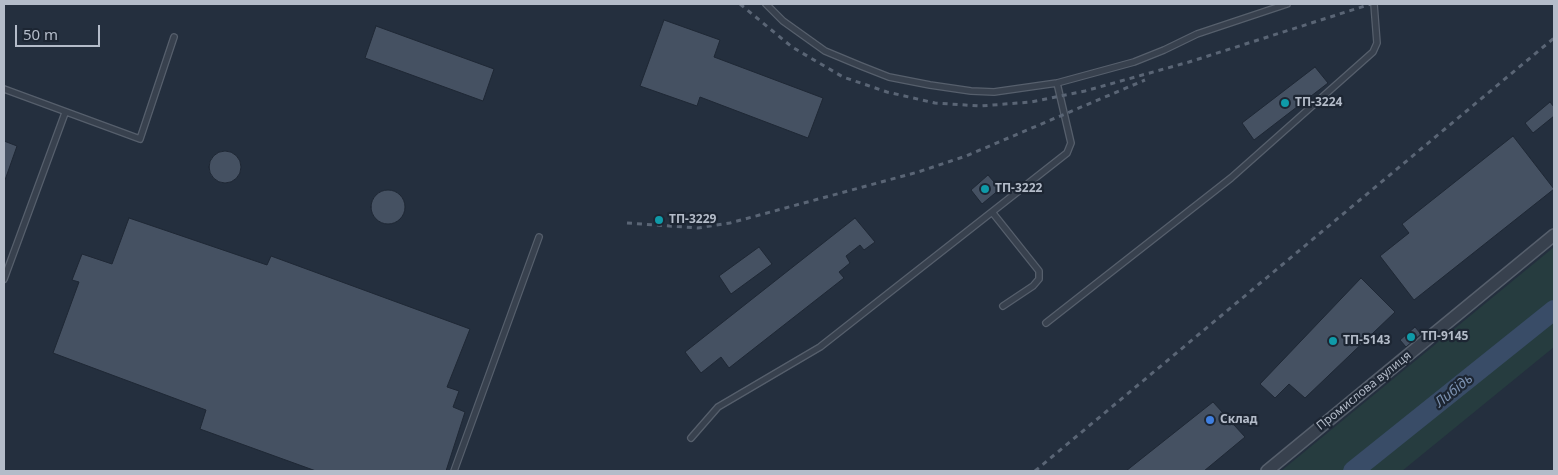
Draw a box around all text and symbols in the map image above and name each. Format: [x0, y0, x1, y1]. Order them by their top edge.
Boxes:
scale bar [18, 15, 102, 47]
text: 50 m [23, 24, 58, 44]
place label: ТП-3224 [1295, 96, 1342, 110]
marker: ТП-3224 [1279, 97, 1291, 109]
place label: ТП-3222 [995, 182, 1042, 196]
marker: ТП-3222 [979, 183, 991, 195]
place label: ТП-3229 [669, 213, 716, 227]
marker: ТП-3229 [653, 214, 665, 226]
place label: ТП-9145 [1421, 330, 1468, 344]
marker: ТП-9145 [1405, 331, 1417, 343]
place label: ТП-5143 [1343, 334, 1390, 348]
marker: ТП-5143 [1327, 335, 1339, 347]
street label: Промислова вулиця [1314, 348, 1414, 434]
water label: Либідь [1432, 371, 1476, 411]
place label: Склад [1220, 413, 1257, 427]
marker: Склад [1204, 414, 1216, 426]

